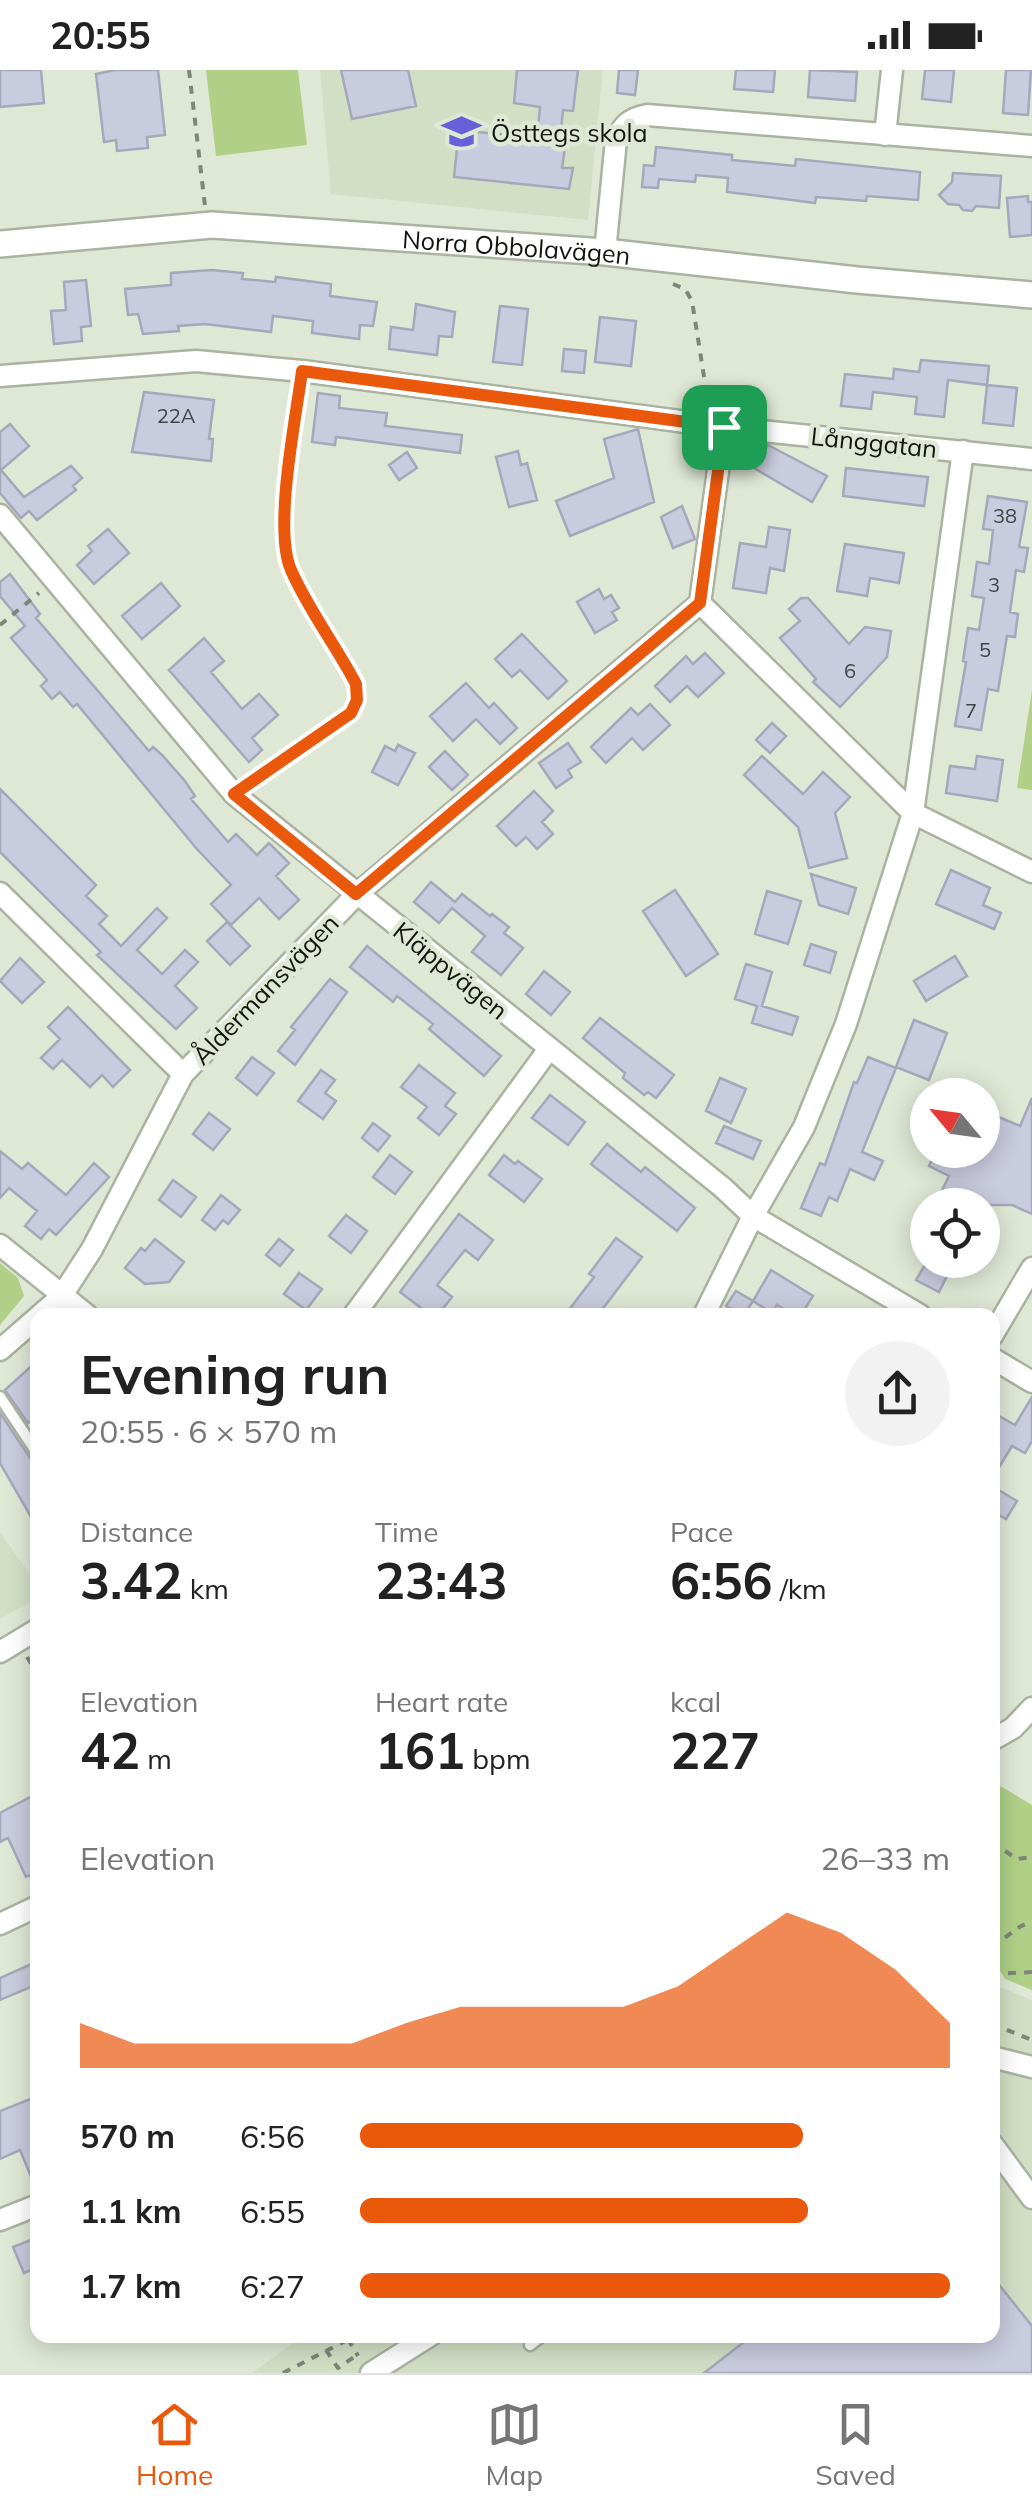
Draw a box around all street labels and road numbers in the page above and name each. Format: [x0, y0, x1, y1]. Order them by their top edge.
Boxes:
street label: Norra Obbolavägen [401, 223, 632, 270]
street label: Långgatan [809, 420, 939, 464]
street label: Åldermansvägen [185, 907, 345, 1071]
street label: Kläppvägen [388, 914, 514, 1026]

